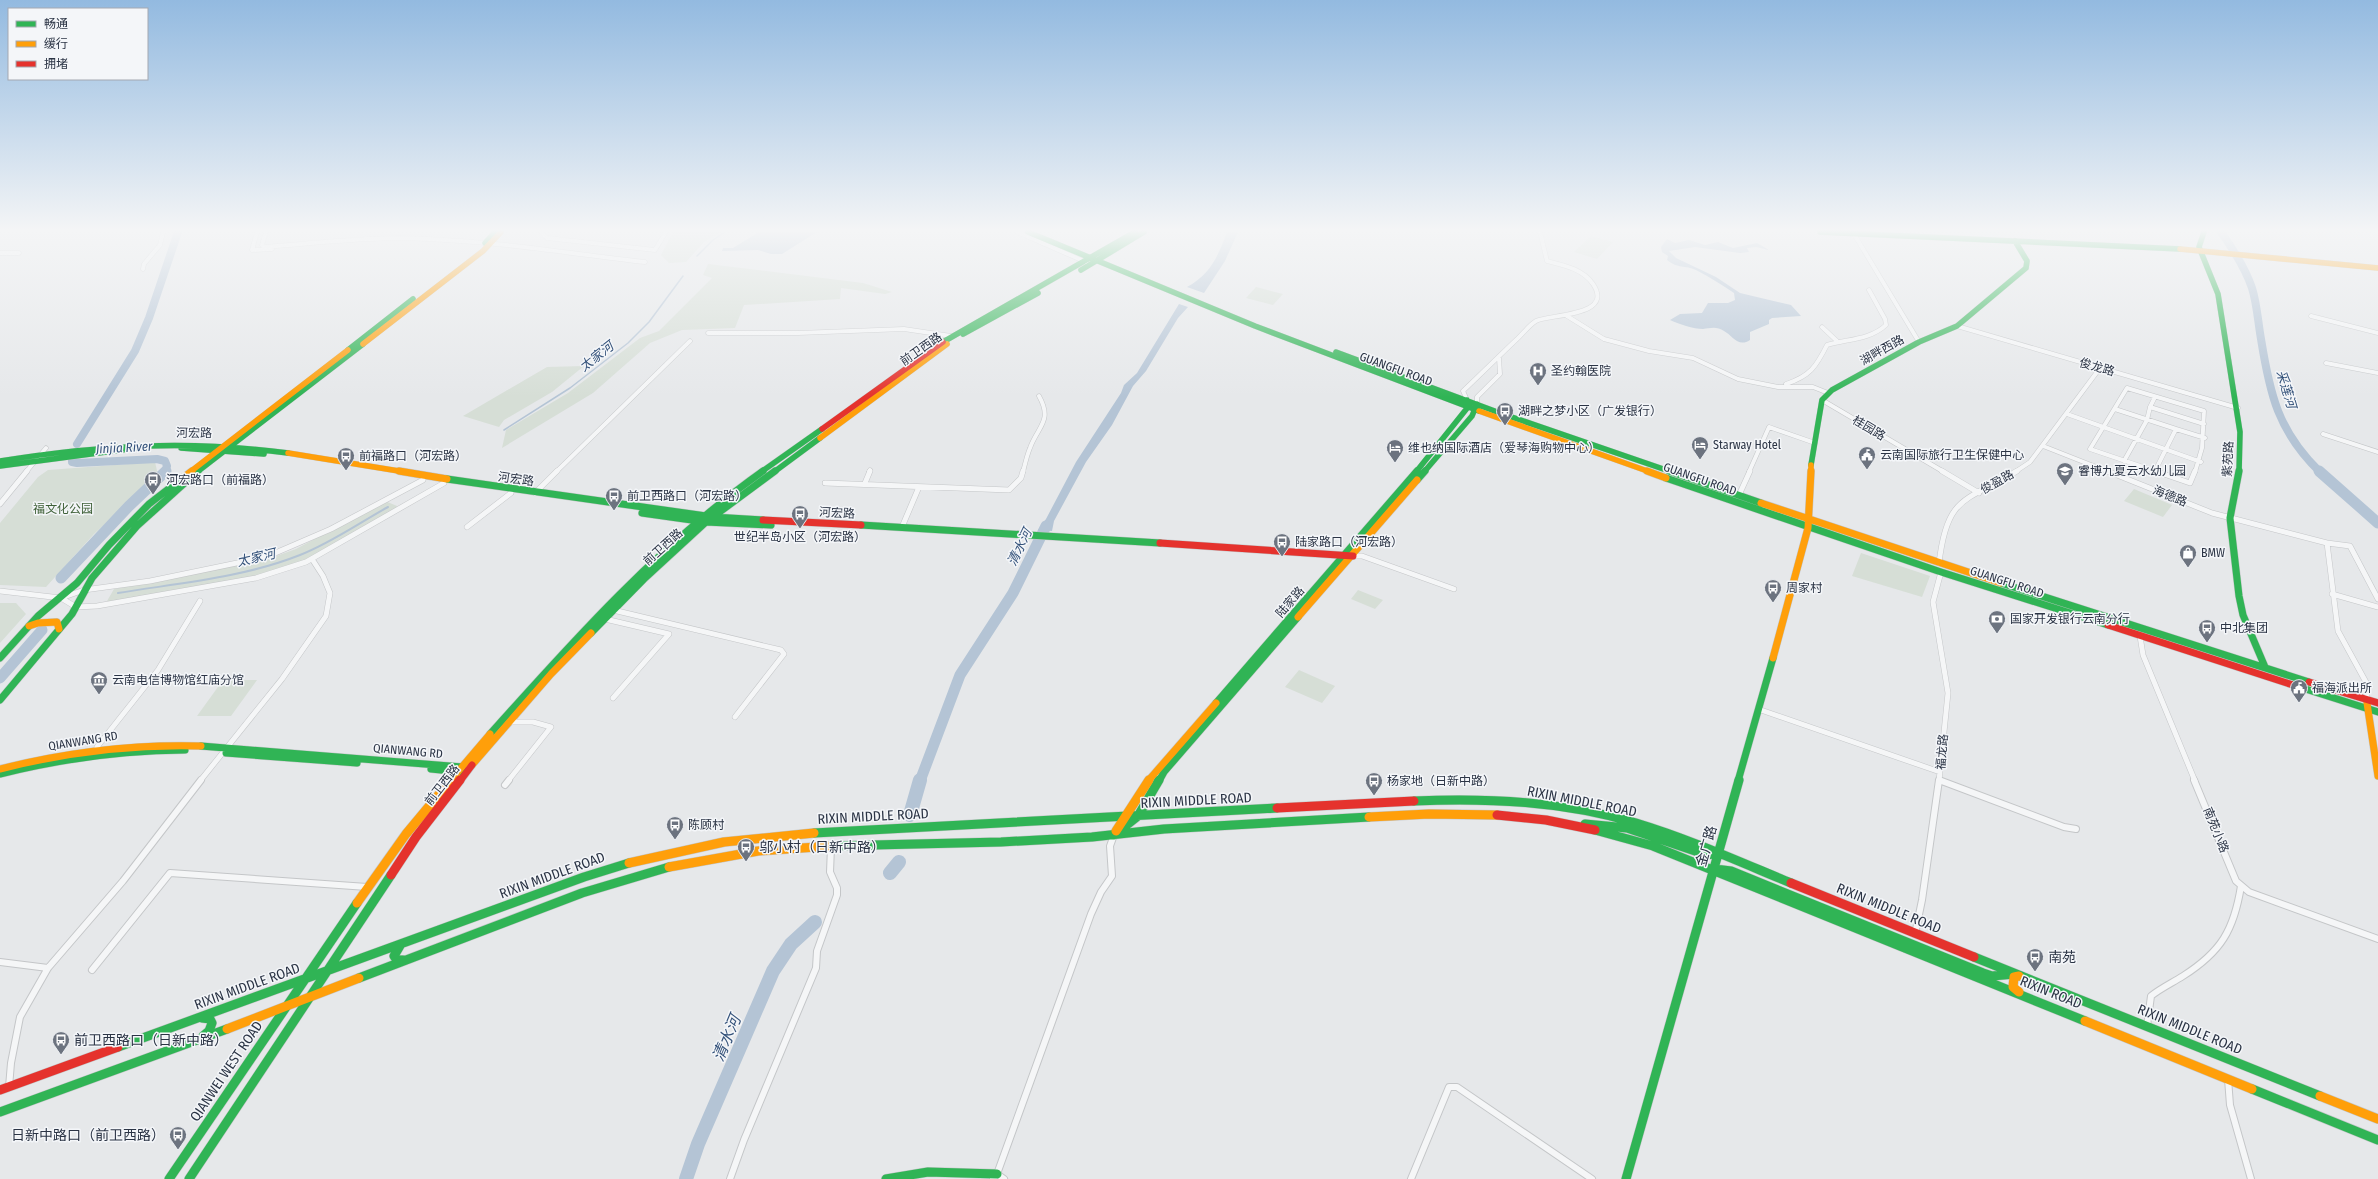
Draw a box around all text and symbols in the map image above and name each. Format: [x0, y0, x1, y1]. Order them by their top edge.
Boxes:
legend [8, 8, 148, 80]
text: 畅通 [44, 17, 68, 31]
text: 缓行 [44, 37, 68, 51]
text: 拥堵 [44, 57, 68, 71]
street label: 前卫西路 [897, 329, 945, 369]
street label: 湖畔西路 [1858, 332, 1906, 368]
water label: 太家河 [576, 337, 619, 374]
street label: GUANGFU ROAD [1358, 349, 1434, 389]
street label: 俊龙路 [2078, 355, 2116, 379]
hospital icon: 圣约翰医院 [1528, 361, 1548, 386]
place label: 圣约翰医院 [1551, 364, 1611, 378]
water label: 采莲河 [2274, 368, 2300, 413]
bus stop icon: 湖畔之梦小区（广发银行） [1495, 401, 1515, 426]
place label: 湖畔之梦小区（广发银行） [1518, 404, 1662, 418]
street label: 桂园路 [1850, 413, 1888, 443]
street label: 河宏路 [176, 426, 212, 440]
hotel icon: Starway Hotel [1690, 435, 1710, 460]
hotel icon: 维也纳国际酒店（爱琴海购物中心） [1385, 438, 1405, 463]
place label: Starway Hotel [1713, 438, 1781, 452]
water label: Jinjia River [94, 439, 153, 457]
place label: 维也纳国际酒店（爱琴海购物中心） [1408, 441, 1600, 455]
street label: 紫苑路 [2220, 441, 2236, 477]
public building icon: 云南国际旅行卫生保健中心 [1857, 445, 1877, 470]
bus stop icon: 前福路口（河宏路） [336, 446, 356, 471]
place label: 云南国际旅行卫生保健中心 [1880, 448, 2024, 462]
place label: 前福路口（河宏路） [359, 449, 467, 463]
street label: GUANGFU ROAD [1662, 460, 1738, 498]
school or university icon: 睿博九夏云水幼儿园 [2055, 461, 2075, 486]
place label: 睿博九夏云水幼儿园 [2078, 464, 2186, 478]
street label: 俊盈路 [1978, 467, 2016, 497]
bus stop icon: 河宏路口（前福路） [143, 470, 163, 495]
street label: 河宏路 [497, 470, 535, 488]
place label: 河宏路口（前福路） [166, 473, 274, 487]
street label: 海德路 [2151, 483, 2189, 509]
bus stop icon: 前卫西路口（河宏路） [604, 486, 624, 511]
place label: 前卫西路口（河宏路） [627, 489, 747, 503]
park label: 福文化公园 [33, 502, 93, 516]
bus stop icon: 世纪半岛小区（河宏路） [790, 504, 810, 529]
street label: 河宏路 [819, 505, 855, 521]
water label: 清水河 [1004, 524, 1036, 568]
street label: 前卫西路 [640, 526, 686, 568]
place label: 世纪半岛小区（河宏路） [734, 530, 866, 544]
bus stop icon: 陆家路口（河宏路） [1272, 532, 1292, 557]
place label: 陆家路口（河宏路） [1295, 535, 1403, 549]
shop icon: BMW [2178, 543, 2198, 568]
water label: 太家河 [235, 545, 280, 569]
place label: BMW [2201, 546, 2225, 560]
street label: GUANGFU ROAD [1968, 564, 2046, 600]
bus stop icon: 周家村 [1763, 578, 1783, 603]
place label: 周家村 [1786, 581, 1823, 595]
street label: 陆家路 [1273, 584, 1307, 620]
bank icon: 国家开发银行云南分行 [1987, 609, 2007, 634]
place label: 国家开发银行云南分行 [2010, 612, 2130, 626]
bus stop icon: 中北集团 [2197, 618, 2217, 643]
place label: 中北集团 [2220, 621, 2268, 635]
museum icon: 云南电信博物馆红庙分馆 [89, 670, 109, 695]
place label: 云南电信博物馆红庙分馆 [112, 673, 244, 687]
public building icon: 福海派出所 [2289, 678, 2309, 703]
place label: 福海派出所 [2312, 681, 2372, 695]
street label: QIANWANG RD [47, 729, 119, 753]
street label: 福龙路 [1933, 733, 1951, 771]
street label: QIANWANG RD [372, 741, 444, 761]
street label: 前卫西路 [422, 762, 462, 808]
bus stop icon: 杨家地（日新中路） [1364, 771, 1384, 796]
place label: 杨家地（日新中路） [1387, 774, 1495, 788]
street label: RIXIN MIDDLE ROAD [1526, 783, 1638, 820]
street label: RIXIN MIDDLE ROAD [1140, 789, 1252, 812]
street label: RIXIN MIDDLE ROAD [817, 805, 929, 828]
street label: 南苑小路 [2201, 805, 2231, 855]
bus stop icon: 陈顾村 [665, 815, 685, 840]
place label: 陈顾村 [688, 818, 725, 832]
street label: 金广路 [1693, 824, 1720, 869]
bus stop icon: 邬小村（日新中路） [736, 837, 756, 862]
place label: 邬小村（日新中路） [759, 839, 885, 856]
street label: RIXIN MIDDLE ROAD [497, 848, 607, 902]
street label: RIXIN MIDDLE ROAD [1834, 880, 1944, 937]
bus stop icon: 南苑 [2025, 947, 2045, 972]
place label: 南苑 [2048, 949, 2076, 966]
street label: RIXIN MIDDLE ROAD [192, 959, 302, 1013]
street label: RIXIN ROAD [2017, 972, 2084, 1013]
street label: RIXIN MIDDLE ROAD [2135, 1001, 2245, 1058]
water label: 清水河 [708, 1010, 746, 1064]
street label: QIANWEI WEST ROAD [187, 1018, 266, 1125]
bus stop icon: 前卫西路口（日新中路） [51, 1030, 71, 1055]
place label: 前卫西路口（日新中路） [74, 1032, 228, 1049]
bus stop icon: 日新中路口（前卫西路） [168, 1125, 188, 1150]
place label: 日新中路口（前卫西路） [11, 1127, 165, 1144]

